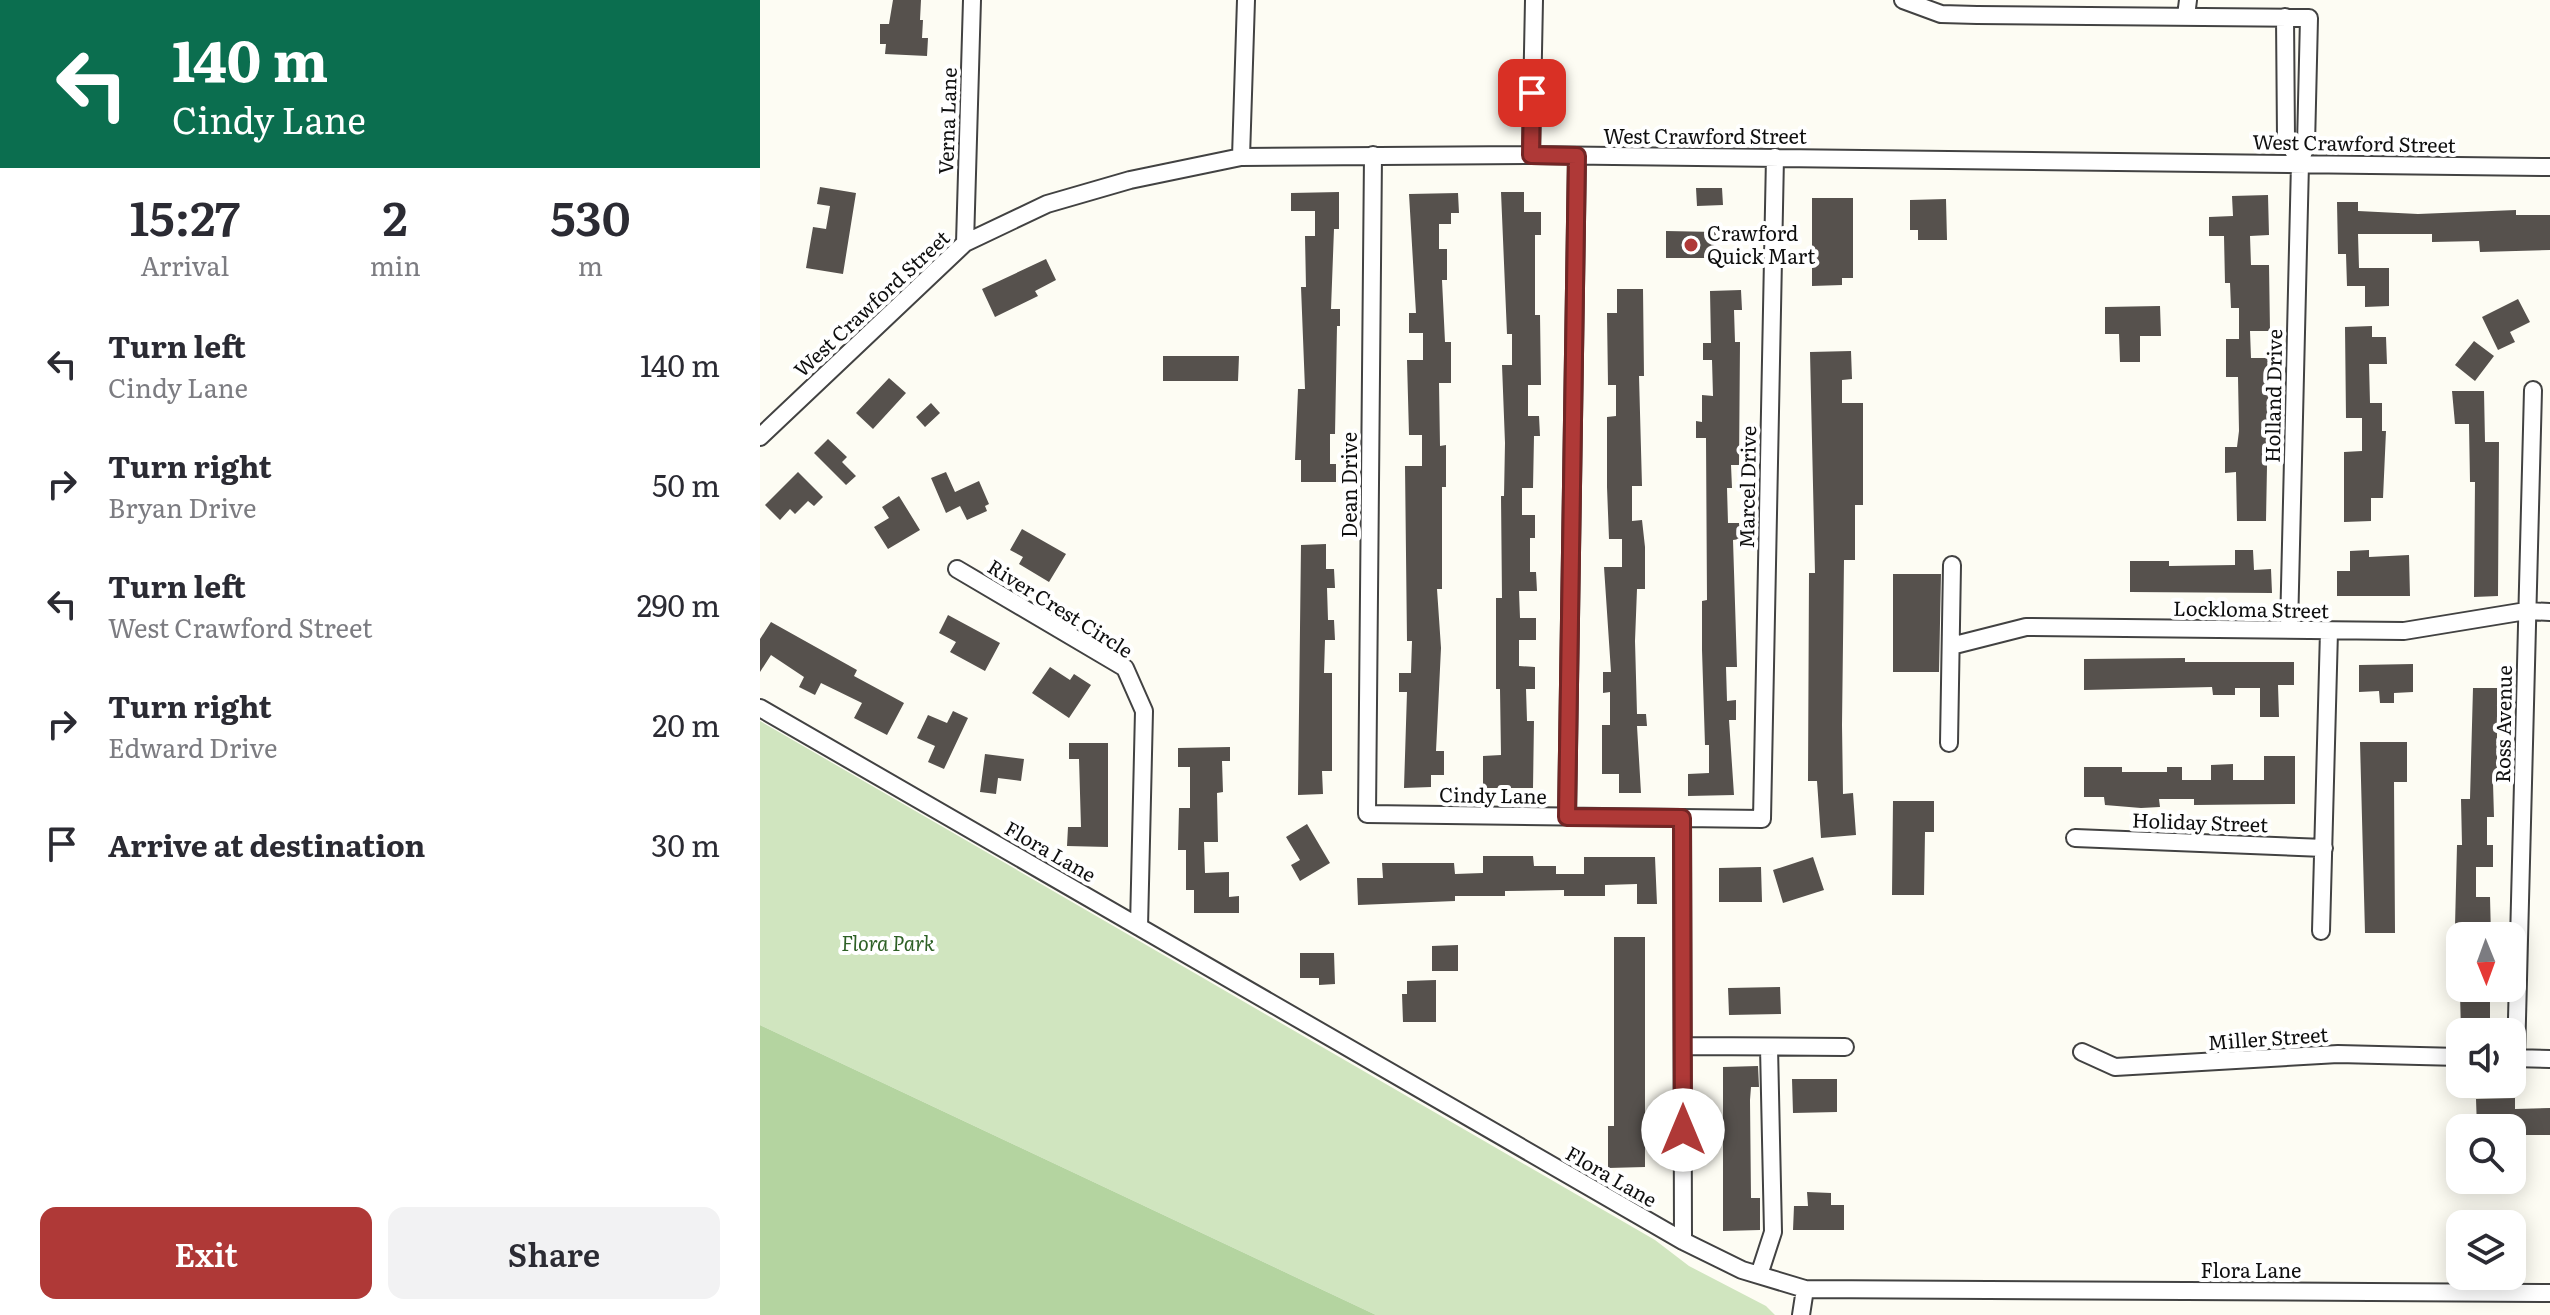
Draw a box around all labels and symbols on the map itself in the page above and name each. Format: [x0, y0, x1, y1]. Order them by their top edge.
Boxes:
pin [1498, 59, 1566, 127]
street label: Verna Lane [929, 67, 963, 175]
street label: West Crawford Street [1603, 120, 1807, 150]
street label: West Crawford Street [2252, 125, 2456, 159]
place label: Crawford Quick Mart [1707, 217, 1815, 270]
street label: West Crawford Street [786, 222, 955, 383]
marker: Crawford Quick Mart [1682, 236, 1700, 254]
street label: Holland Drive [2256, 329, 2288, 463]
street label: Marcel Drive [1730, 425, 1762, 549]
street label: Dean Drive [1333, 432, 1363, 538]
street label: River Crest Circle [983, 550, 1140, 664]
street label: Lockloma Street [2173, 592, 2329, 624]
street label: Ross Avenue [2486, 665, 2518, 783]
street label: Cindy Lane [1439, 778, 1547, 810]
street label: Holiday Street [2132, 804, 2269, 838]
street label: Flora Lane [1000, 812, 1102, 889]
north arrow [2446, 922, 2526, 1002]
park label: Flora Park [841, 927, 935, 957]
street label: Miller Street [2207, 1018, 2329, 1056]
position arrow [1641, 1088, 1725, 1172]
street label: Flora Lane [1561, 1137, 1663, 1214]
street label: Flora Lane [2201, 1254, 2301, 1284]

